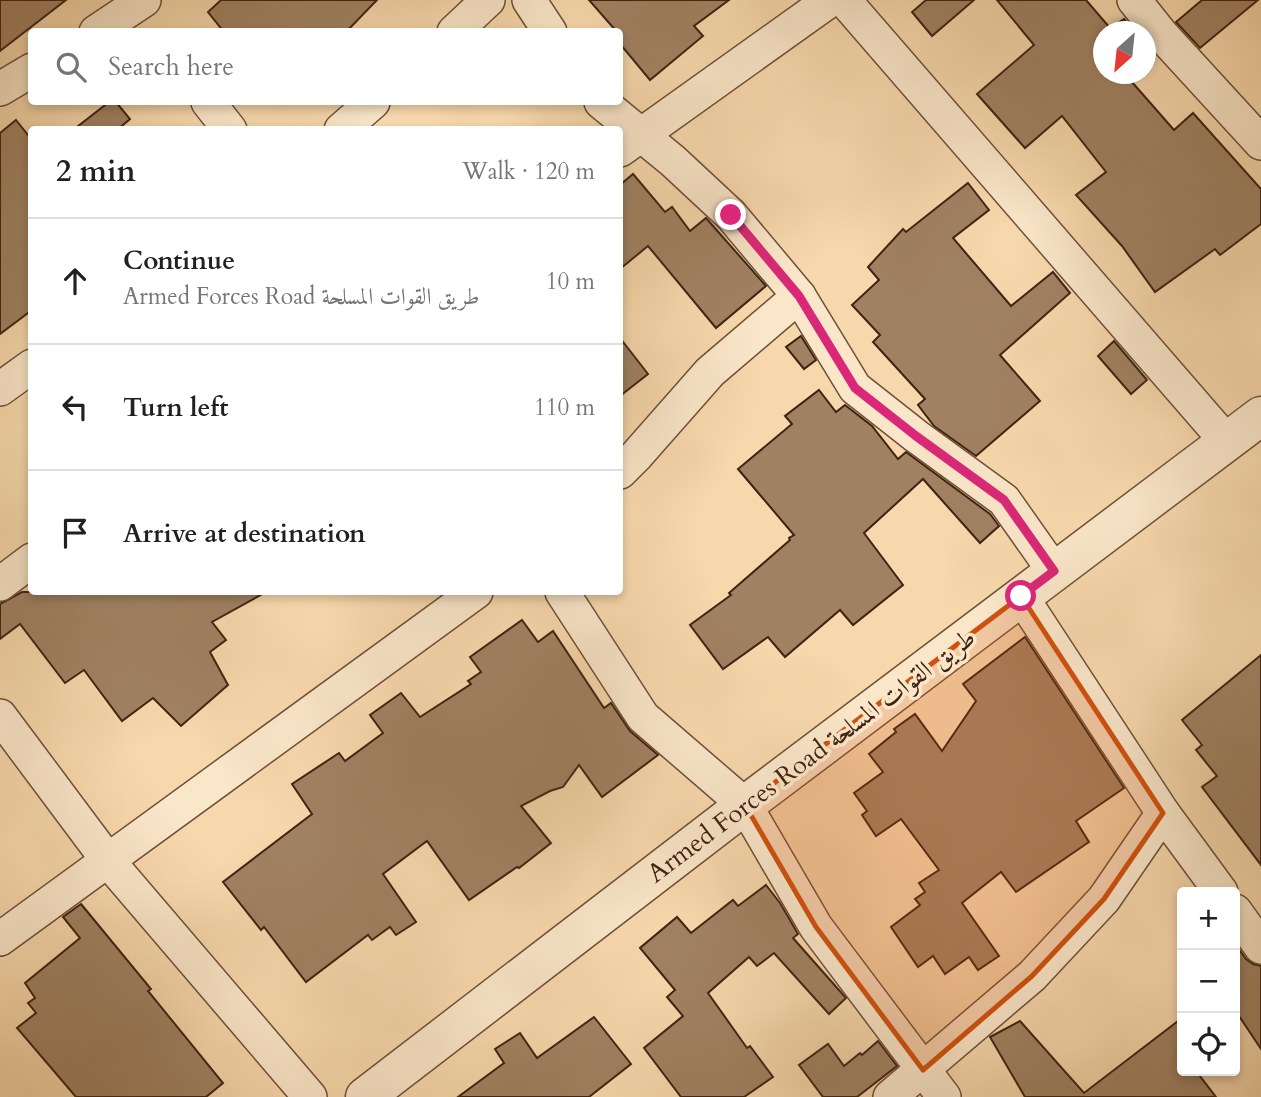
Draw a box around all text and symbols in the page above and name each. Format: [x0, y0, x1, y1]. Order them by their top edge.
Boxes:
north arrow [1093, 21, 1156, 84]
search box [28, 28, 623, 105]
icon: search [52, 48, 90, 86]
text: Search here [108, 49, 234, 84]
text: 2 min [56, 151, 136, 192]
text: Walk · 120 m [462, 156, 595, 187]
route end [715, 199, 746, 230]
text: Continue [123, 243, 235, 278]
icon: ahead [56, 262, 94, 300]
text: 10 m [546, 266, 595, 297]
text: Armed Forces Road طريق القوات المسلحة [123, 281, 480, 312]
icon: left [56, 388, 94, 426]
text: Turn left [123, 390, 228, 425]
text: 110 m [534, 392, 595, 423]
icon: arrive [56, 514, 94, 552]
text: Arrive at destination [123, 516, 366, 551]
route start [1005, 580, 1036, 611]
street label: Armed Forces Road طريق القوات المسلحة [640, 620, 983, 891]
map controls [1177, 887, 1240, 1076]
button: + [1177, 887, 1240, 950]
button: − [1177, 950, 1240, 1013]
button: locate [1177, 1013, 1240, 1076]

